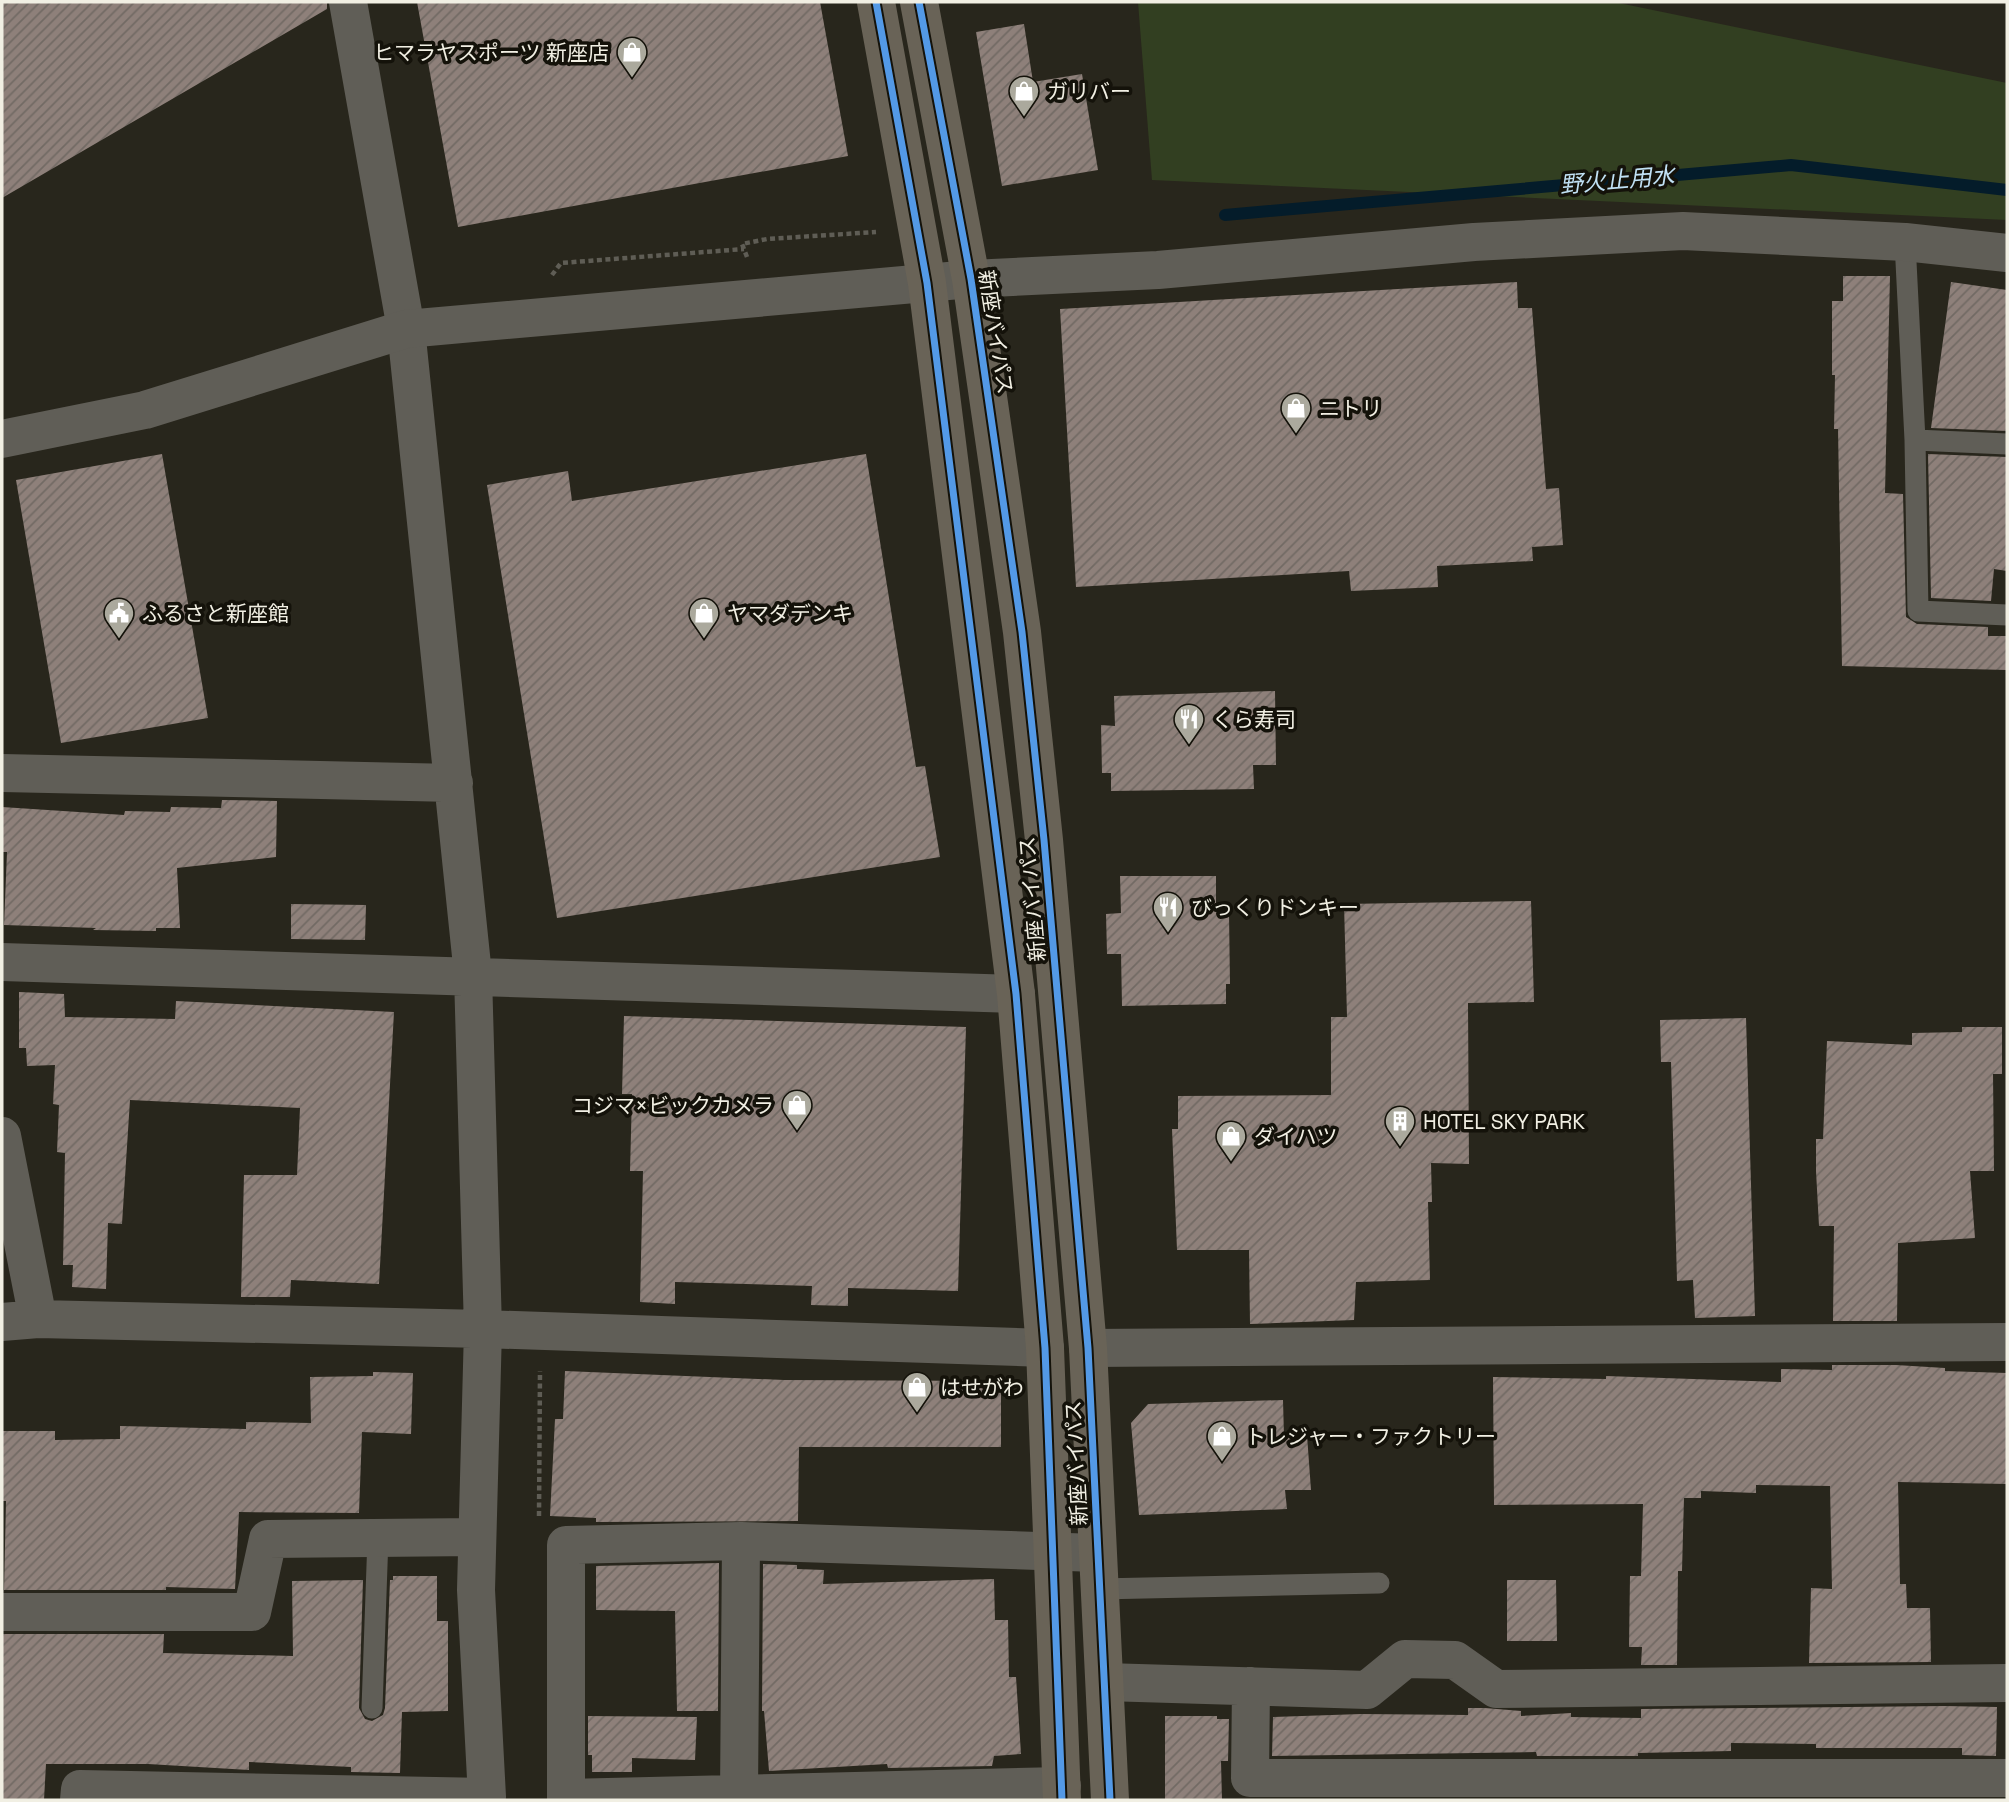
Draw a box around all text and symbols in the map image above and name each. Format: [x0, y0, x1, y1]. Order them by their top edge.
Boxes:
shop icon: ヒマラヤスポーツ 新座店 [615, 35, 649, 79]
place label: ヒマラヤスポーツ 新座店 [373, 39, 609, 66]
shop icon: ガリバー [1007, 74, 1041, 118]
place label: ガリバー [1047, 78, 1131, 105]
water label: 野火止用水 [1558, 160, 1679, 200]
street label: 新座バイパス [973, 268, 1019, 396]
shop icon: ニトリ [1279, 391, 1313, 435]
place label: ニトリ [1319, 395, 1382, 422]
public building icon: ふるさと新座館 [102, 596, 136, 640]
shop icon: ヤマダデンキ [687, 596, 721, 640]
place label: ふるさと新座館 [142, 600, 289, 627]
place label: ヤマダデンキ [727, 600, 853, 627]
restaurant icon: くら寿司 [1172, 702, 1206, 746]
place label: くら寿司 [1212, 706, 1296, 733]
street label: 新座バイパス [1013, 835, 1051, 963]
restaurant icon: びっくりドンキー [1151, 890, 1185, 934]
place label: びっくりドンキー [1191, 894, 1359, 921]
shop icon: コジマ×ビックカメラ [780, 1088, 814, 1132]
place label: コジマ×ビックカメラ [572, 1092, 774, 1119]
building icon: HOTEL SKY PARK [1383, 1104, 1417, 1148]
place label: HOTEL SKY PARK [1423, 1108, 1585, 1135]
shop icon: ダイハツ [1214, 1119, 1248, 1163]
place label: ダイハツ [1254, 1123, 1338, 1150]
shop icon: はせがわ [900, 1370, 934, 1414]
place label: はせがわ [940, 1374, 1024, 1401]
street label: 新座バイパス [1059, 1400, 1093, 1526]
shop icon: トレジャー・ファクトリー [1205, 1419, 1239, 1463]
place label: トレジャー・ファクトリー [1245, 1423, 1496, 1450]

